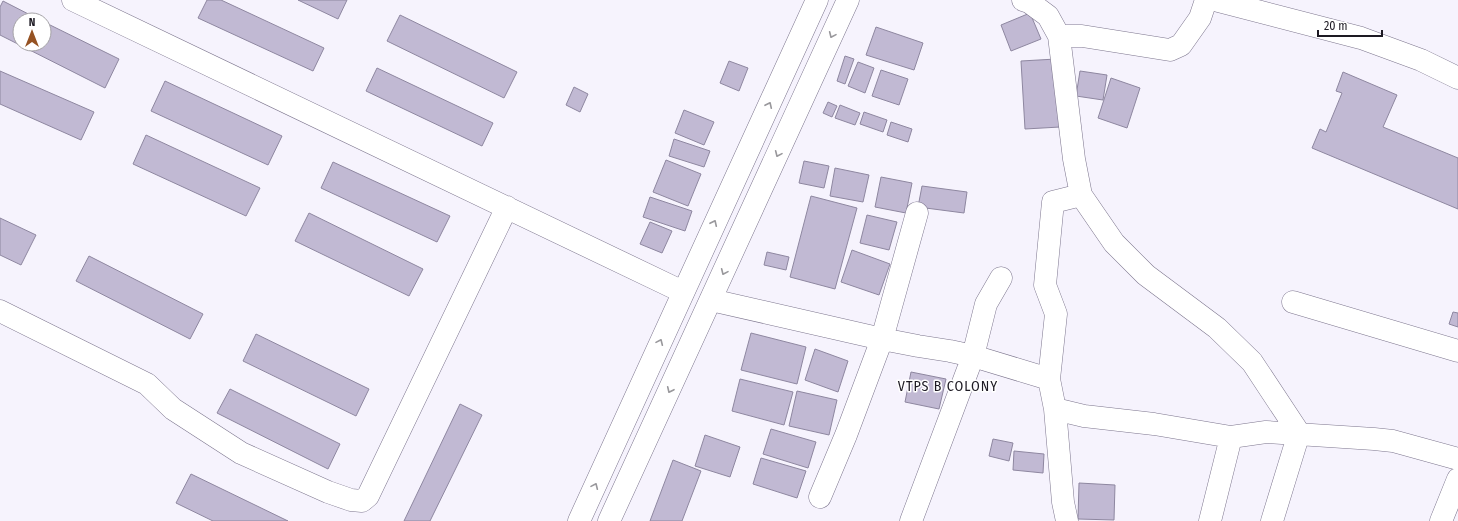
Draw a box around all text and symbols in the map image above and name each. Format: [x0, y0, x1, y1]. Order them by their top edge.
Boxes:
north arrow [12, 12, 52, 52]
scale bar [1318, 12, 1382, 38]
text: N [29, 16, 35, 29]
text: 20 m [1324, 19, 1348, 33]
one-way arrow [829, 31, 837, 39]
one-way arrow [764, 102, 772, 109]
one-way arrow [775, 149, 783, 157]
one-way arrow [709, 220, 717, 228]
one-way arrow [721, 268, 729, 275]
one-way arrow [655, 338, 663, 346]
district label: VTPS B COLONY [898, 378, 998, 395]
one-way arrow [667, 386, 675, 393]
one-way arrow [590, 482, 598, 490]

